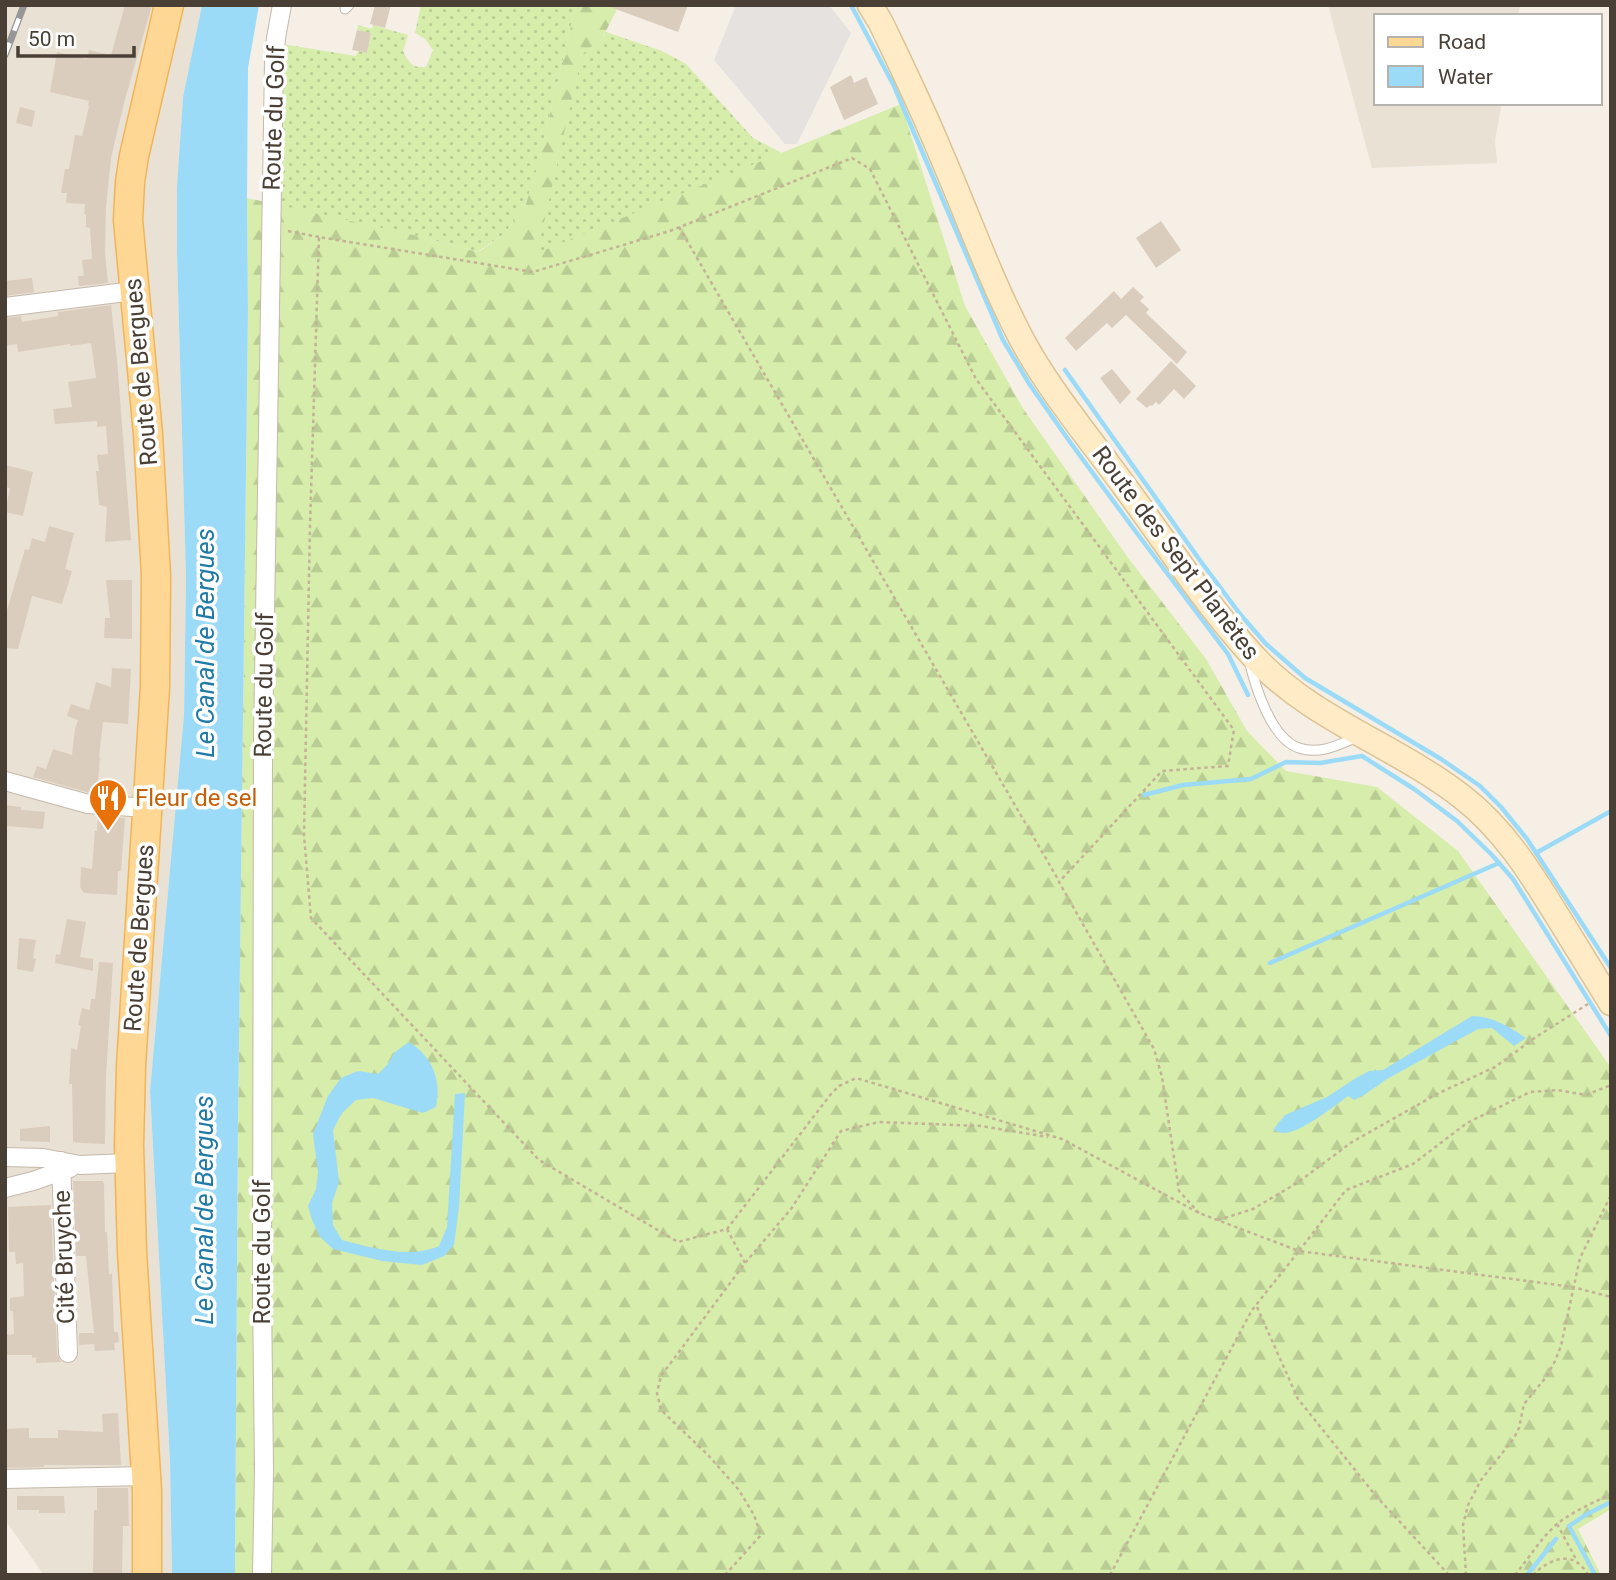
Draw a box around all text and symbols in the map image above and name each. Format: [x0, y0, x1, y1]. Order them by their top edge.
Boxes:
scale bar [18, 14, 133, 58]
legend [1374, 14, 1602, 105]
text: 50 m [28, 27, 75, 51]
text: Road [1438, 30, 1486, 54]
street label: Route du Golf [257, 44, 291, 191]
text: Water [1438, 65, 1493, 89]
street label: Route de Bergues [119, 277, 163, 467]
street label: Route des Sept Planètes [1087, 441, 1265, 665]
water label: Le Canal de Bergues [190, 528, 220, 758]
street label: Route du Golf [249, 612, 279, 758]
restaurant icon: Fleur de sel [87, 777, 129, 832]
place label: Fleur de sel [135, 784, 257, 812]
street label: Route de Bergues [118, 843, 160, 1033]
water label: Le Canal de Bergues [189, 1095, 219, 1325]
street label: Route du Golf [248, 1179, 276, 1325]
street label: Cité Bruyche [48, 1190, 80, 1324]

